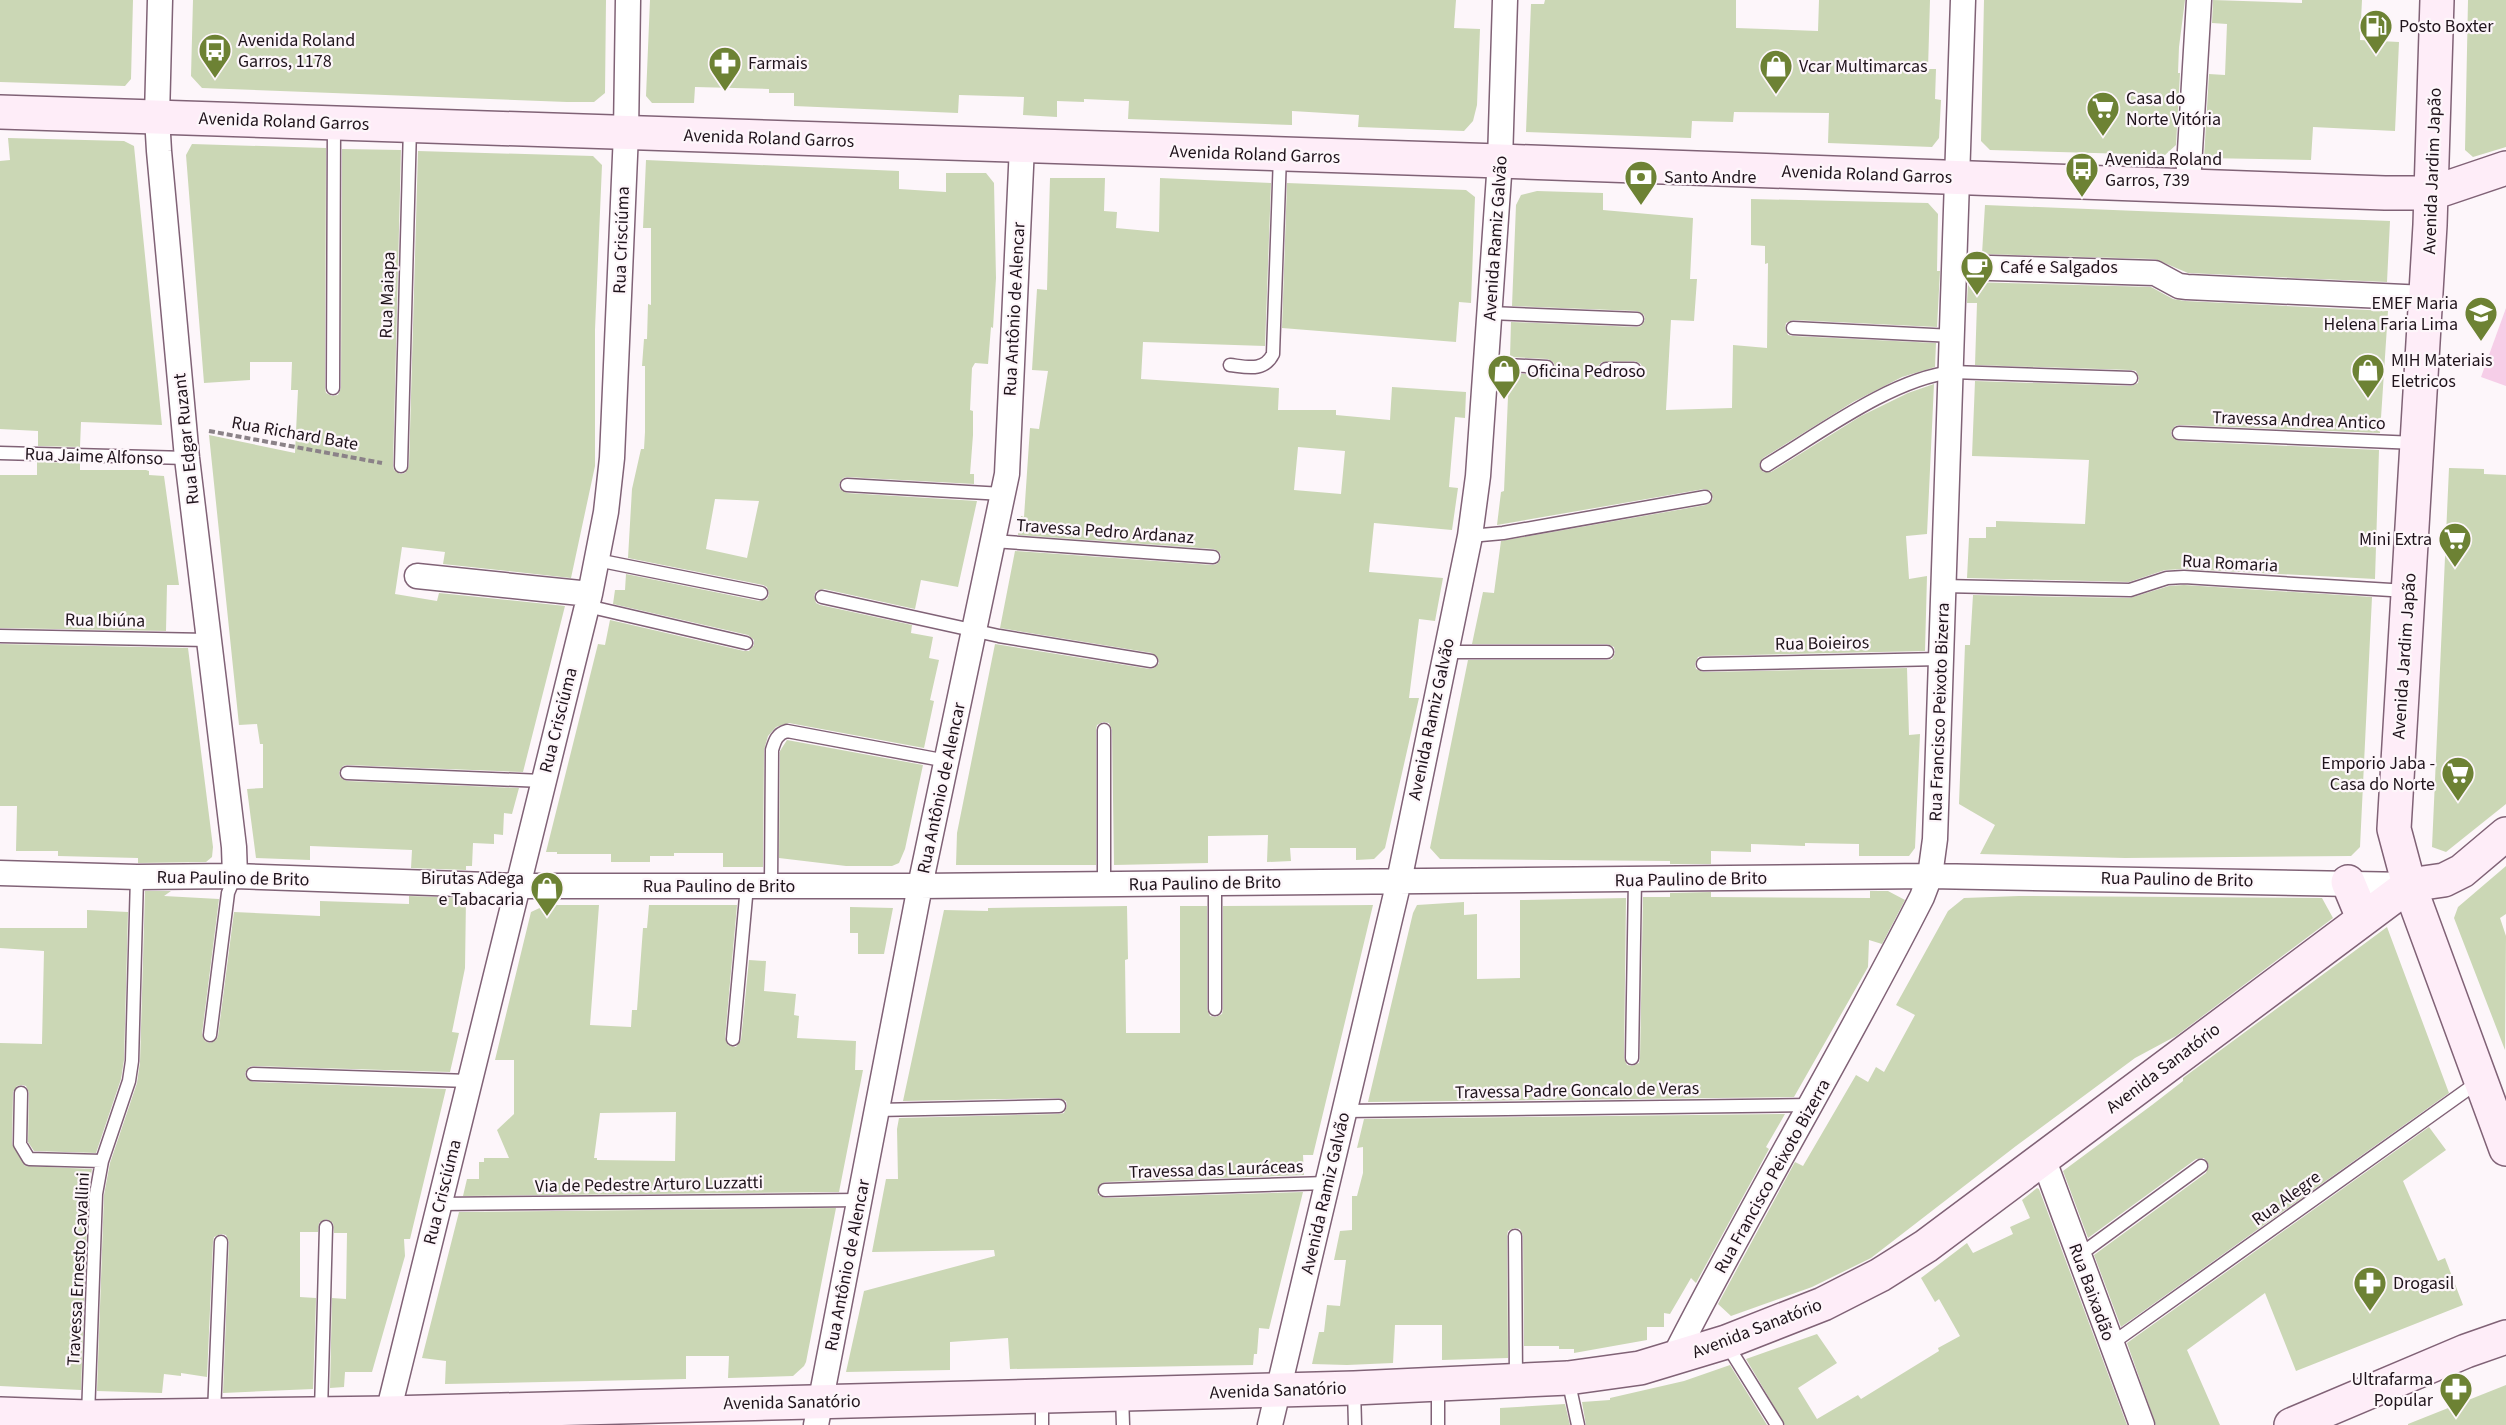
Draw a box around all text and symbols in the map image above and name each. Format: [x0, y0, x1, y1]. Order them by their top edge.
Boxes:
fuel station icon: Posto Boxter [2358, 8, 2394, 55]
place label: Posto Boxter [2399, 14, 2494, 39]
place label: Avenida Roland Garros, 1178 [238, 28, 355, 74]
bus stop icon: Avenida Roland Garros, 1178 [197, 32, 233, 79]
pharmacy icon: Farmais [707, 45, 743, 92]
shop icon: Vcar Multimarcas [1758, 48, 1794, 95]
place label: Farmais [748, 51, 808, 76]
place label: Vcar Multimarcas [1799, 54, 1928, 79]
place label: Casa do Norte Vitória [2126, 86, 2221, 132]
street label: Avenida Jardim Japão [2417, 87, 2448, 255]
supermarket icon: Casa do Norte Vitória [2085, 90, 2121, 137]
street label: Avenida Roland Garros [198, 106, 370, 137]
street label: Avenida Roland Garros [683, 123, 855, 154]
street label: Avenida Roland Garros [1169, 139, 1341, 170]
place label: Avenida Roland Garros, 739 [2105, 147, 2222, 193]
bus stop icon: Avenida Roland Garros, 739 [2064, 151, 2100, 198]
street label: Avenida Ramiz Galvão [1477, 155, 1514, 321]
bank icon: Santo Andre [1623, 159, 1659, 206]
street label: Avenida Roland Garros [1781, 159, 1953, 190]
place label: Santo Andre [1664, 165, 1756, 190]
street label: Rua Crisciúma [607, 186, 636, 294]
street label: Rua Antônio de Alencar [997, 220, 1032, 397]
cafe icon: Café e Salgados [1959, 249, 1995, 296]
street label: Rua Maiapa [373, 251, 402, 339]
place label: Café e Salgados [2000, 255, 2118, 280]
place label: EMEF Maria Helena Faria Lima [2323, 291, 2458, 337]
school or university icon: EMEF Maria Helena Faria Lima [2463, 295, 2499, 342]
place label: MIH Materiais Eletricos [2391, 348, 2493, 394]
shop icon: MIH Materiais Eletricos [2350, 352, 2386, 399]
shop icon: Oficina Pedroso [1486, 353, 1522, 400]
place label: Oficina Pedroso [1527, 359, 1646, 384]
street label: Rua Edgar Ruzant [167, 372, 206, 506]
street label: Travessa Andrea Antico [2212, 405, 2386, 436]
street label: Rua Richard Bate [230, 410, 360, 457]
street label: Rua Jaime Alfonso [24, 442, 164, 471]
street label: Travessa Pedro Ardanaz [1015, 513, 1195, 550]
supermarket icon: Mini Extra [2437, 521, 2473, 568]
place label: Mini Extra [2359, 527, 2432, 552]
street label: Rua Romaria [2181, 548, 2279, 579]
street label: Avenida Jardim Japão [2386, 572, 2423, 740]
street label: Rua Francisco Peixoto Bizerra [1923, 602, 1956, 822]
street label: Rua Ibiúna [65, 607, 145, 634]
street label: Rua Boieiros [1775, 630, 1869, 657]
street label: Avenida Ramiz Galvão [1402, 636, 1461, 803]
street label: Rua Crisciúma [533, 665, 584, 775]
street label: Rua Antônio de Alencar [911, 699, 972, 876]
place label: Emporio Jaba - Casa do Norte [2321, 751, 2435, 797]
supermarket icon: Emporio Jaba - Casa do Norte [2440, 755, 2476, 802]
street label: Rua Paulino de Brito [156, 865, 309, 892]
place label: Birutas Adega e Tabacaria [421, 866, 524, 912]
street label: Rua Paulino de Brito [1615, 866, 1768, 893]
street label: Rua Paulino de Brito [2100, 866, 2253, 893]
shop icon: Birutas Adega e Tabacaria [529, 870, 565, 917]
street label: Rua Paulino de Brito [1129, 870, 1282, 897]
street label: Rua Paulino de Brito [643, 874, 795, 899]
street label: Avenida Sanatório [2101, 1017, 2226, 1120]
street label: Rua Francisco Peixoto Bizerra [1708, 1074, 1837, 1278]
street label: Travessa Padre Goncalo de Veras [1455, 1076, 1699, 1105]
street label: Avenida Ramiz Galvão [1295, 1110, 1356, 1276]
street label: Rua Crisciúma [417, 1137, 468, 1247]
street label: Travessa das Lauráceas [1128, 1154, 1304, 1185]
street label: Rua Alegre [2247, 1165, 2326, 1232]
street label: Via de Pedestre Arturo Luzzatti [535, 1170, 763, 1199]
street label: Travessa Ernesto Cavallini [61, 1172, 96, 1367]
street label: Rua Antônio de Alencar [819, 1176, 877, 1353]
street label: Rua Baixadão [2062, 1240, 2121, 1345]
pharmacy icon: Drogasil [2352, 1265, 2388, 1312]
place label: Drogasil [2393, 1271, 2454, 1296]
street label: Avenida Sanatório [1689, 1292, 1826, 1365]
place label: Ultrafarma Popular [2352, 1367, 2434, 1413]
pharmacy icon: Ultrafarma Popular [2438, 1371, 2474, 1418]
street label: Avenida Sanatório [1209, 1376, 1347, 1405]
street label: Avenida Sanatório [723, 1389, 861, 1416]

